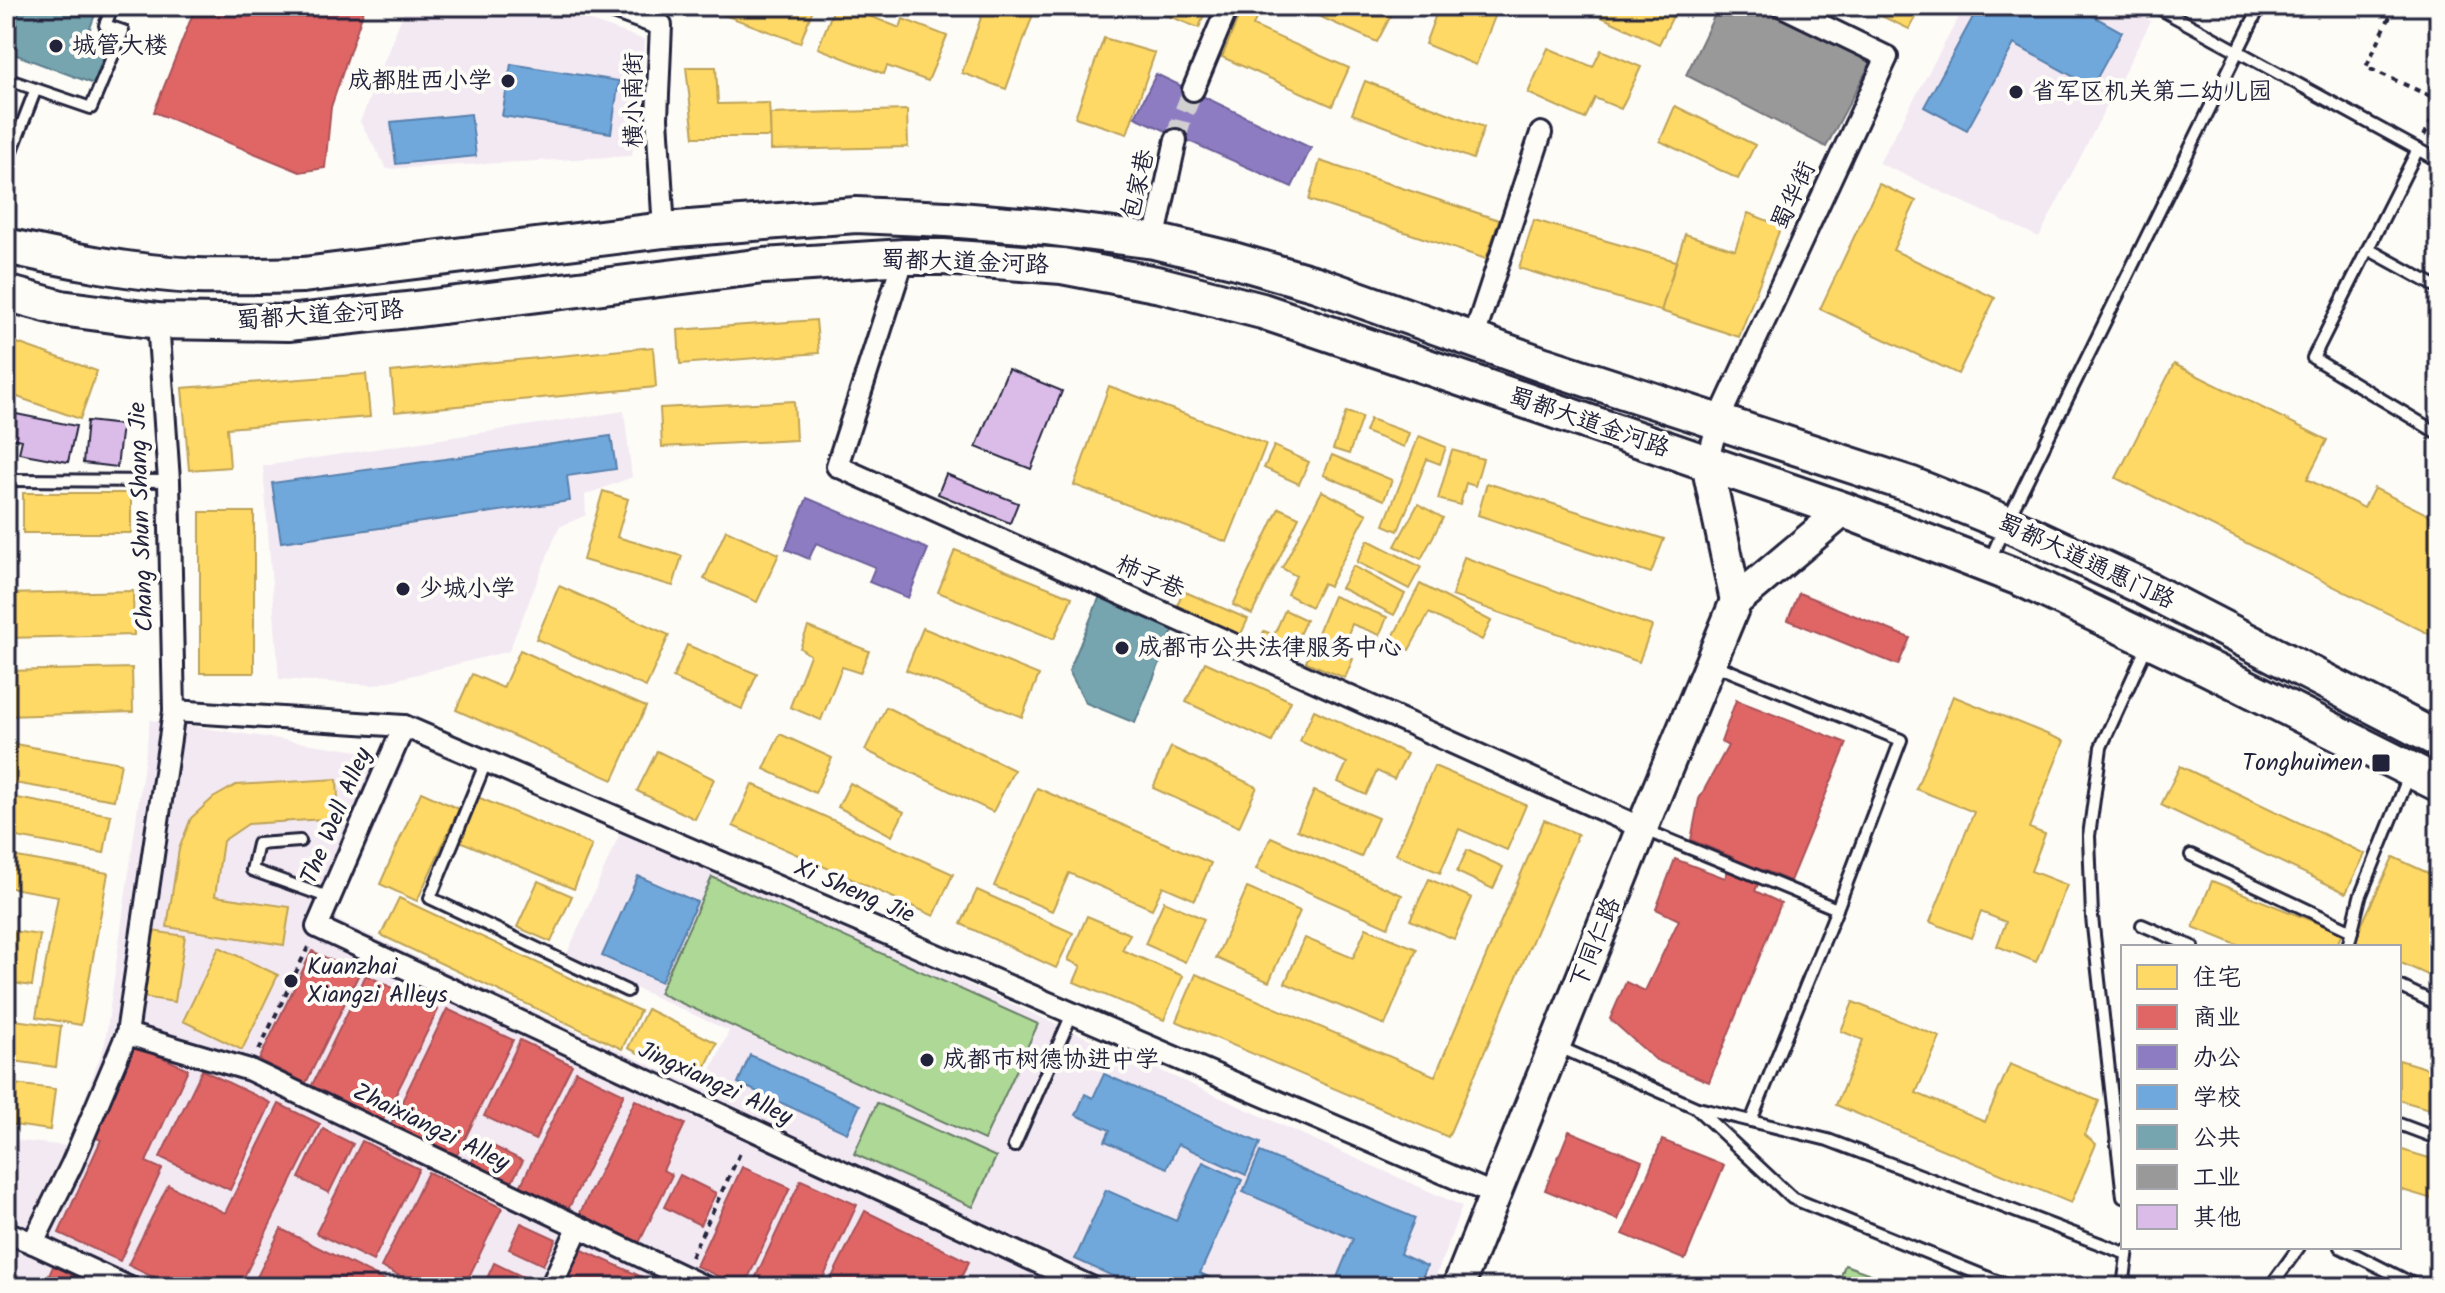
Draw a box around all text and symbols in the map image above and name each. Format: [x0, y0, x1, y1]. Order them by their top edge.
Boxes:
place label: 城管大楼 [72, 27, 168, 66]
marker: 城管大楼 [47, 37, 65, 55]
street label: 横小南街 [615, 52, 654, 148]
place label: 成都胜西小学 [348, 62, 492, 101]
marker: 成都胜西小学 [499, 72, 517, 90]
place label: 省军区机关第二幼儿园 [2032, 73, 2272, 112]
marker: 省军区机关第二幼儿园 [2007, 83, 2025, 101]
street label: 包家巷 [1112, 146, 1166, 224]
street label: 蜀华街 [1761, 155, 1827, 237]
street label: 蜀都大道金河路 [880, 241, 1050, 285]
street label: 蜀都大道金河路 [235, 291, 405, 341]
street label: 蜀都大道金河路 [1503, 377, 1675, 469]
street label: Chang Shun Shang Jie [118, 401, 166, 633]
street label: 蜀都大道通惠门路 [1991, 504, 2181, 620]
street label: 柿子巷 [1109, 546, 1191, 610]
place label: 少城小学 [419, 570, 515, 609]
marker: 少城小学 [394, 580, 412, 598]
place label: 成都市公共法律服务中心 [1138, 629, 1402, 668]
marker: 成都市公共法律服务中心 [1113, 639, 1131, 657]
street label: The Well Alley [291, 741, 384, 891]
place label: Tonghuimen [2242, 744, 2363, 783]
marker: Tonghuimen [2370, 752, 2392, 774]
street label: Xi Sheng Jie [787, 849, 921, 935]
street label: 下同仁路 [1560, 891, 1632, 995]
legend [2121, 945, 2401, 1249]
place label: Kuanzhai Xiangzi Alleys [307, 948, 448, 1015]
text: 住宅 [2193, 959, 2241, 998]
marker: Kuanzhai Xiangzi Alleys [282, 972, 300, 990]
text: 商业 [2193, 999, 2241, 1038]
street label: Jingxiangzi Alley [631, 1031, 800, 1137]
text: 办公 [2193, 1039, 2241, 1078]
place label: 成都市树德协进中学 [943, 1041, 1159, 1080]
marker: 成都市树德协进中学 [918, 1051, 936, 1069]
street label: Zhaixiangzi Alley [346, 1073, 517, 1183]
text: 学校 [2193, 1079, 2241, 1118]
text: 公共 [2193, 1119, 2241, 1158]
text: 工业 [2193, 1159, 2241, 1198]
text: 其他 [2193, 1199, 2241, 1238]

